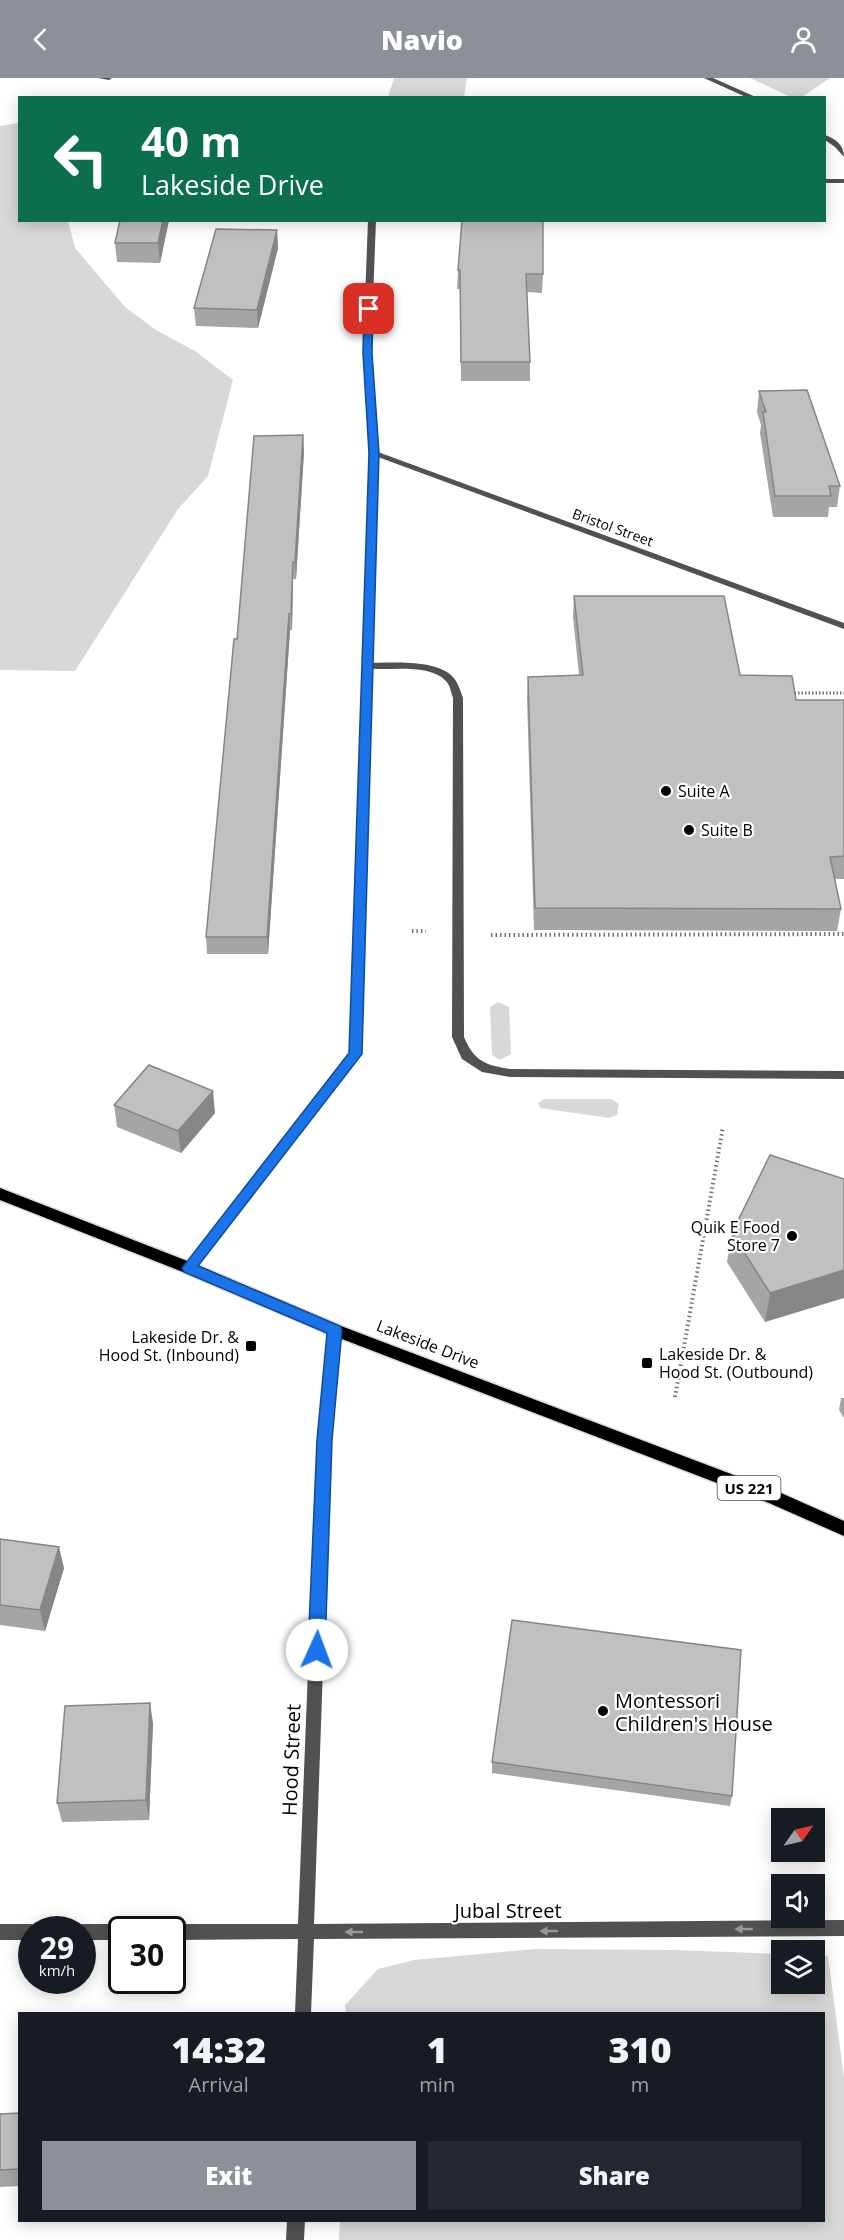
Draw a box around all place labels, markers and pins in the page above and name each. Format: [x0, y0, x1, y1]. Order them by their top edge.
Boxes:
pin [343, 283, 394, 334]
place label: Suite A [678, 780, 730, 802]
marker: Suite A [659, 784, 673, 798]
place label: Suite B [701, 819, 753, 841]
marker: Suite B [682, 823, 696, 837]
place label: Quik E Food Store 7 [691, 1216, 780, 1256]
marker: Quik E Food Store 7 [785, 1229, 799, 1243]
place label: Lakeside Dr. & Hood St. (Inbound) [99, 1326, 239, 1366]
marker: Lakeside Dr. & Hood St. (Inbound) [244, 1339, 258, 1353]
place label: Lakeside Dr. & Hood St. (Outbound) [659, 1343, 813, 1383]
marker: Lakeside Dr. & Hood St. (Outbound) [640, 1356, 654, 1370]
place label: Montessori Children's House [615, 1687, 773, 1737]
marker: Montessori Children's House [596, 1704, 610, 1718]

